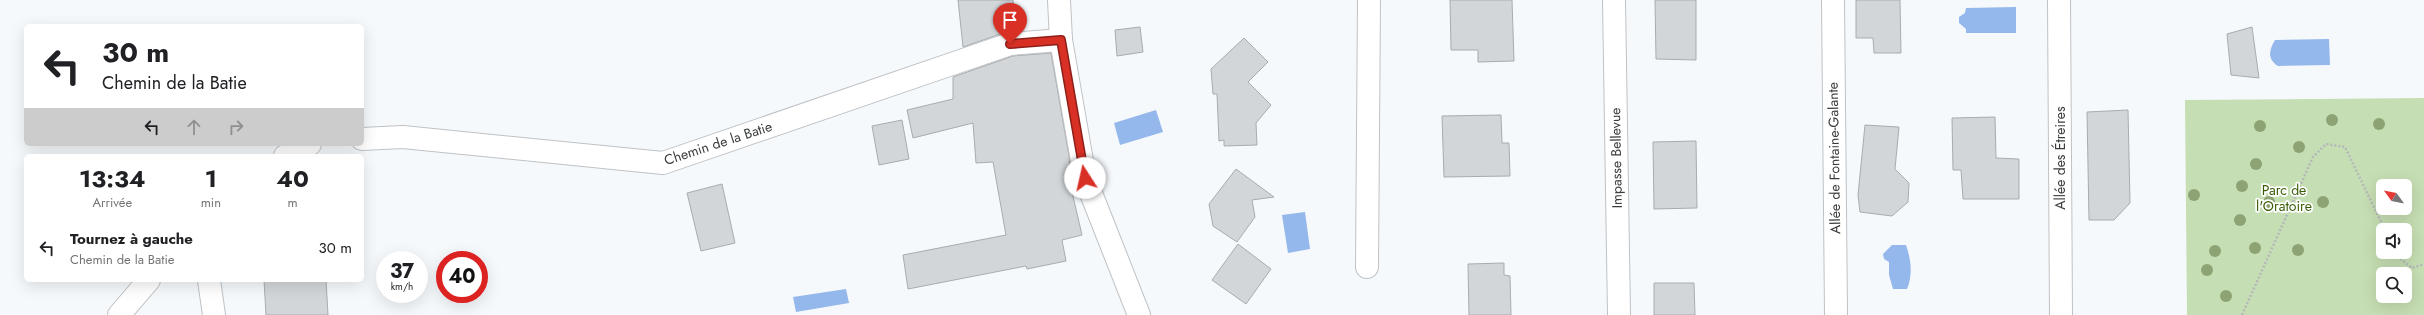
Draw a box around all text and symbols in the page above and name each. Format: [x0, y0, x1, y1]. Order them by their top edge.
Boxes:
pin [993, 3, 1027, 44]
icon: arrive [999, 9, 1021, 31]
text: 30 m [102, 32, 169, 73]
icon: left [36, 40, 88, 92]
text: Chemin de la Batie [102, 70, 247, 96]
street label: Allée de Fontaine-Galante [1823, 82, 1845, 234]
street label: Allée des Étreires [2050, 106, 2070, 210]
street label: Impasse Bellevue [1605, 107, 1627, 209]
icon: left [141, 116, 163, 138]
icon: ahead [183, 116, 205, 138]
icon: right [225, 116, 247, 138]
street label: Chemin de la Batie [661, 116, 775, 170]
position arrow [1064, 157, 1106, 199]
text: 13:34 [79, 161, 146, 196]
text: 1 [205, 161, 217, 196]
text: 40 [276, 161, 309, 196]
north arrow [2376, 179, 2412, 215]
map controls [2376, 179, 2412, 303]
park label: Parc de l'Oratoire [2256, 180, 2312, 216]
text: Arrivée [92, 193, 132, 212]
text: min [201, 193, 221, 212]
text: m [287, 193, 298, 212]
button: sound [2376, 223, 2412, 259]
text: Tournez à gauche [70, 228, 193, 250]
icon: left [36, 237, 58, 259]
text: 30 m [319, 237, 352, 259]
text: Chemin de la Batie [70, 250, 175, 269]
speed limit sign: 40 [436, 251, 488, 303]
text: 37 [390, 257, 414, 286]
button: search [2376, 267, 2412, 303]
text: km/h [391, 279, 413, 294]

